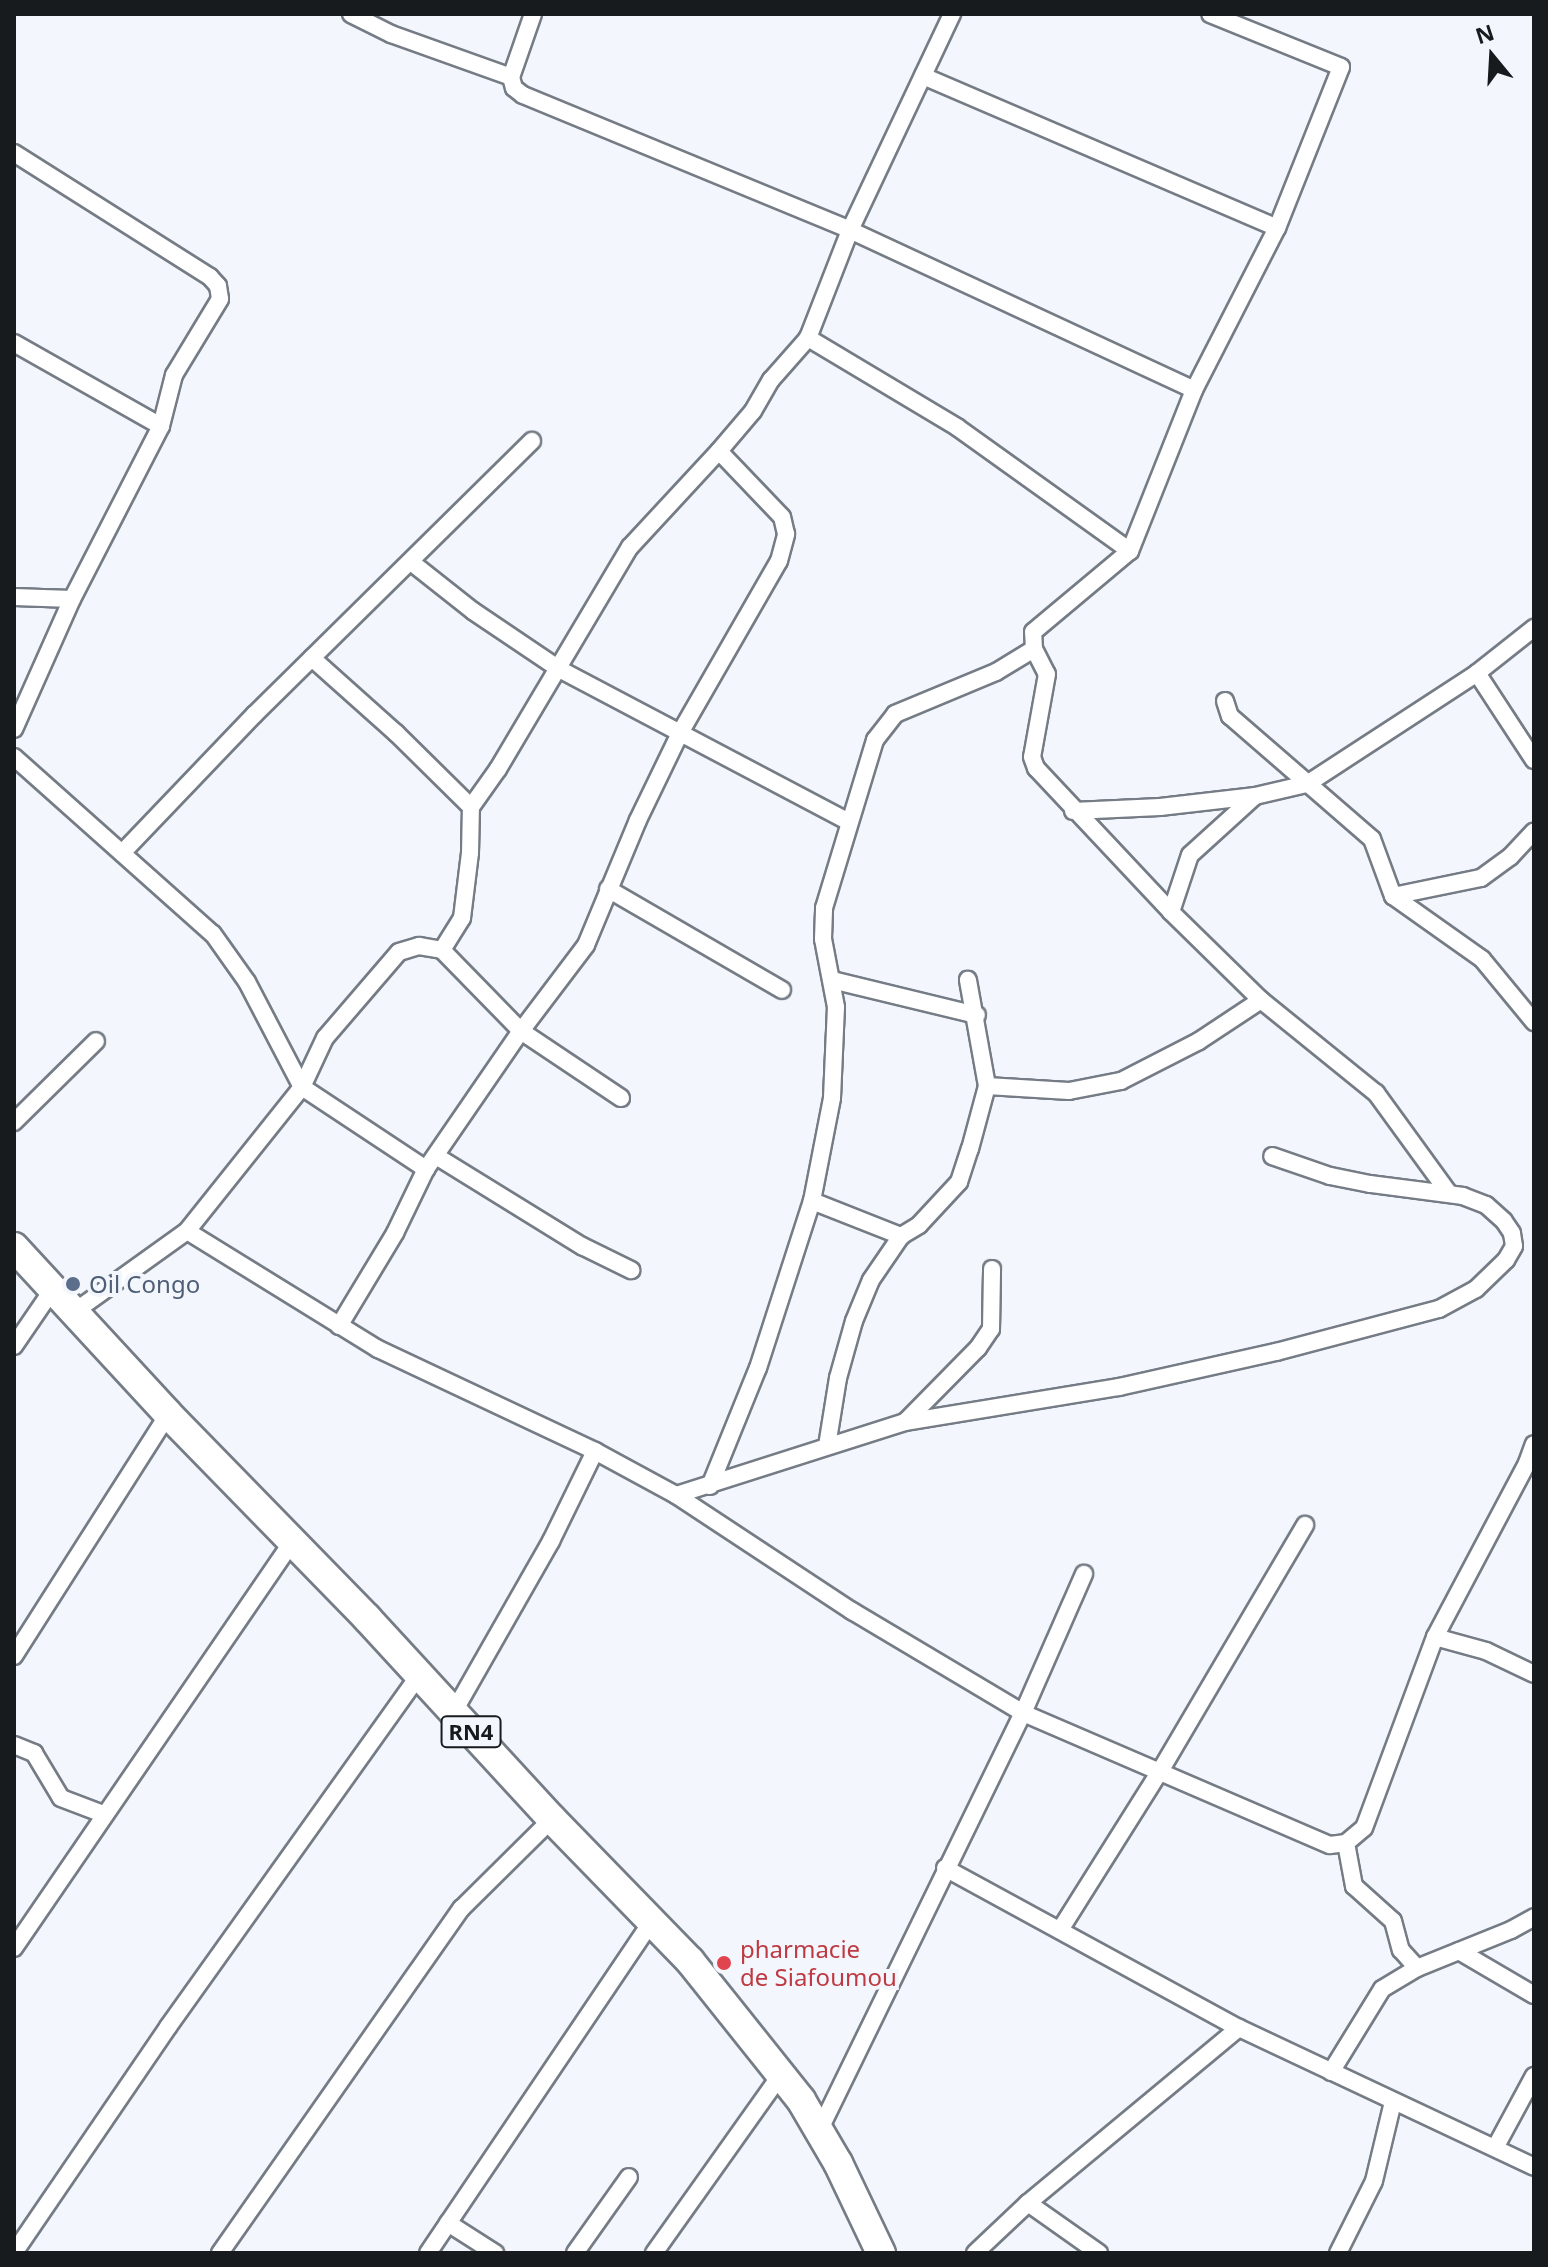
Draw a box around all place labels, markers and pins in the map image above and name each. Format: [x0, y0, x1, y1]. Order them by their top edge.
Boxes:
place label: Oil Congo [89, 1270, 200, 1298]
marker: Oil Congo [64, 1275, 82, 1293]
place label: pharmacie de Siafoumou [740, 1935, 897, 1991]
marker: pharmacie de Siafoumou [715, 1954, 733, 1972]

